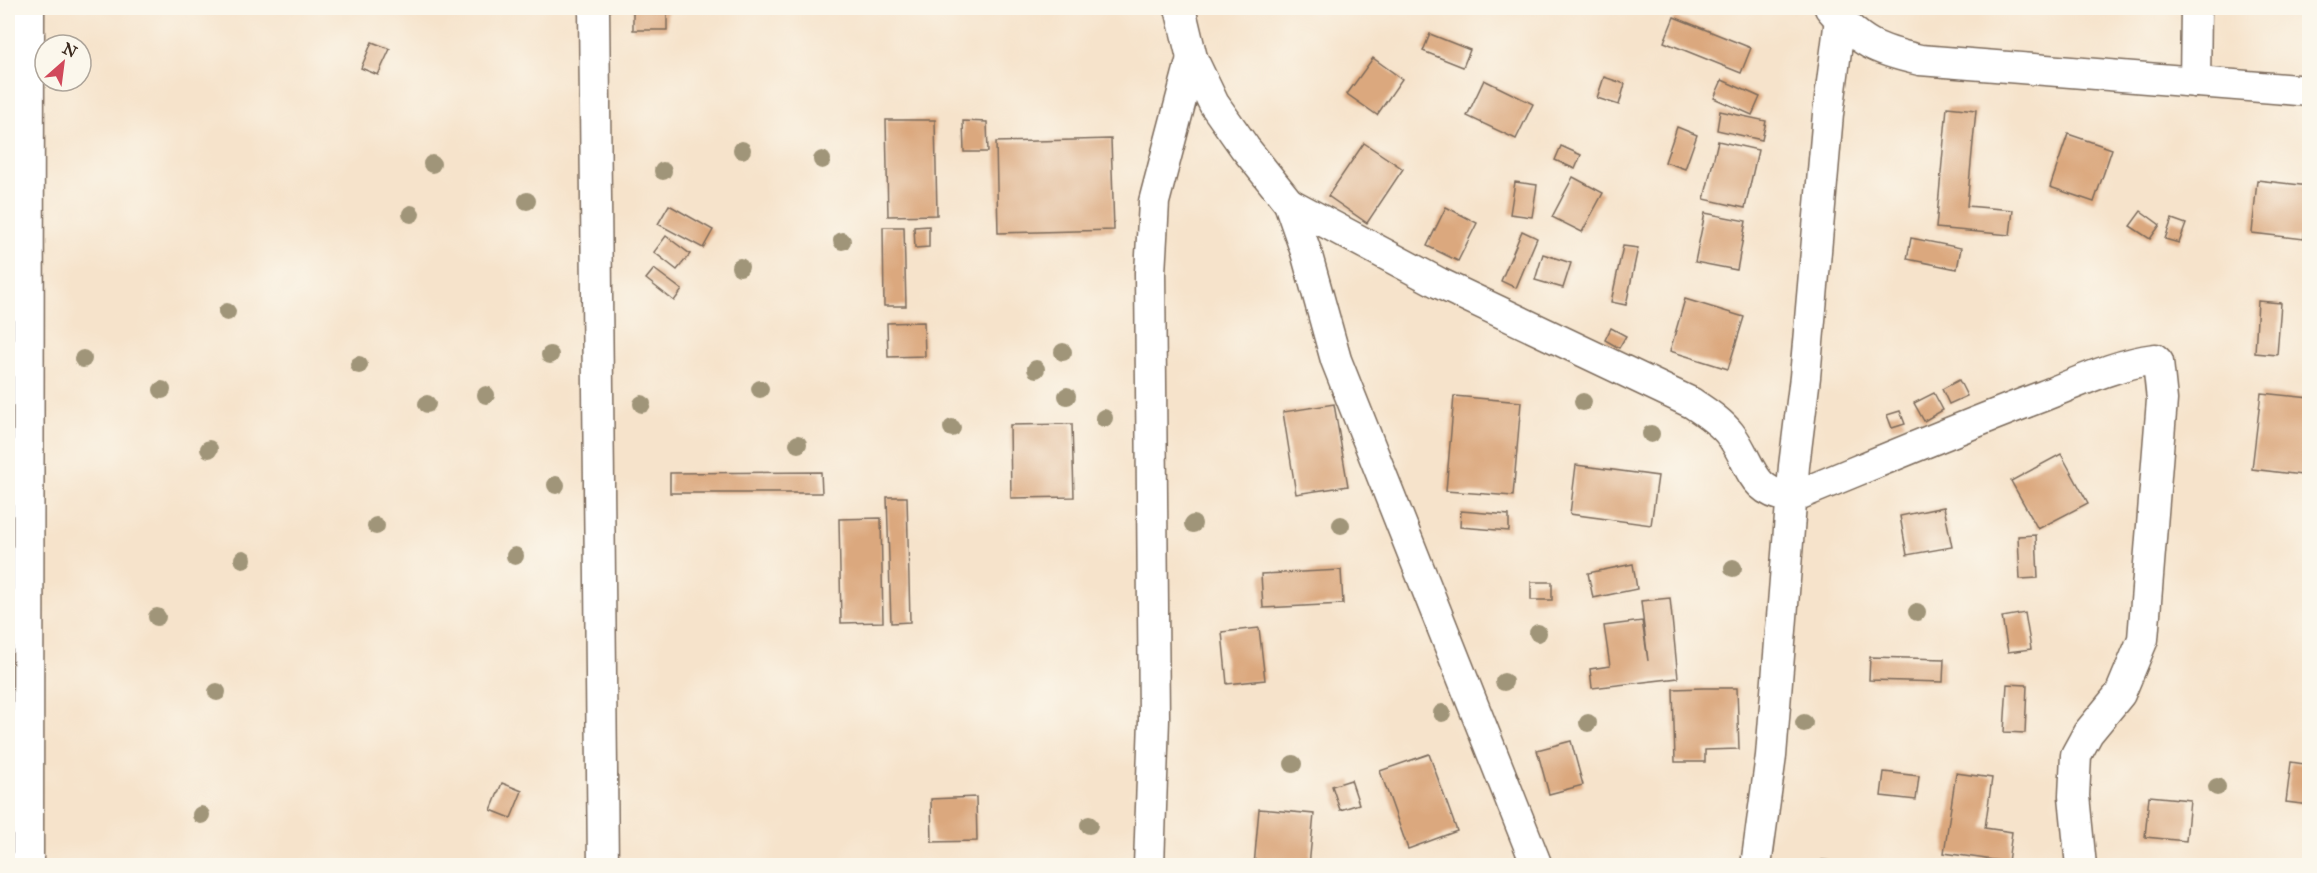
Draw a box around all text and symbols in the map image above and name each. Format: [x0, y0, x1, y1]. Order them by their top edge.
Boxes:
north arrow [33, 33, 93, 93]
text: N [59, 39, 81, 62]

